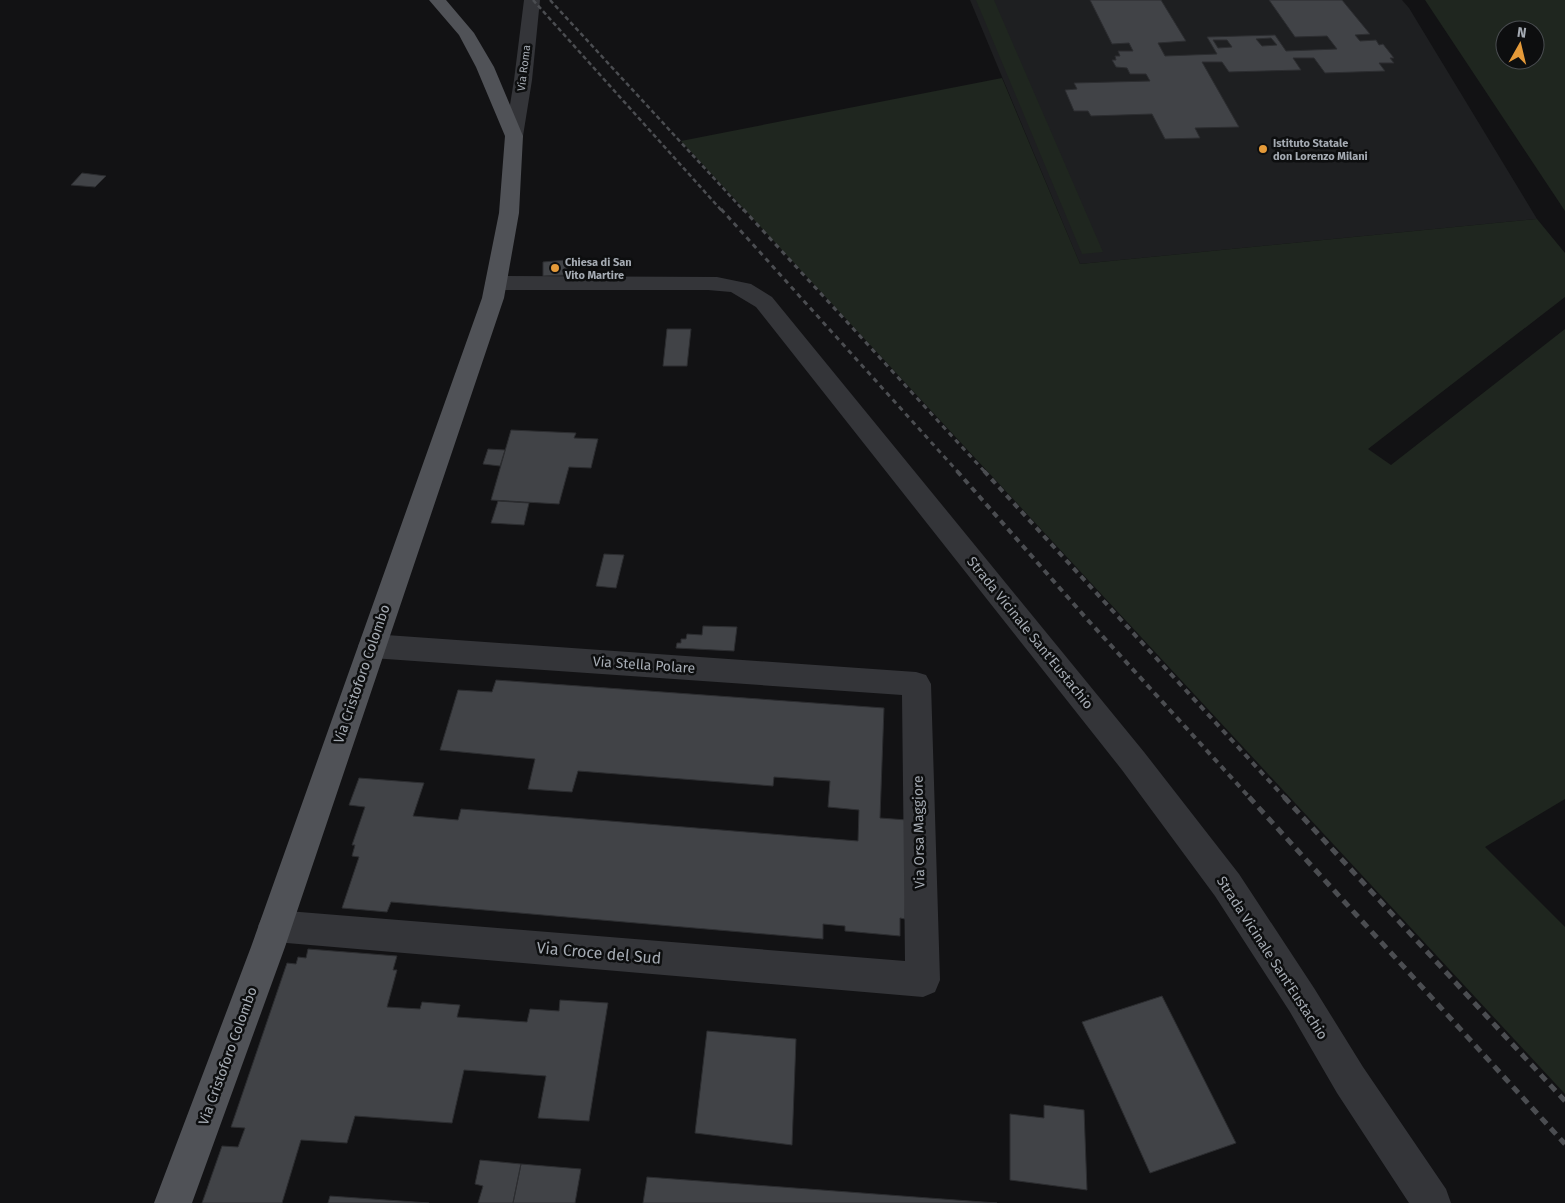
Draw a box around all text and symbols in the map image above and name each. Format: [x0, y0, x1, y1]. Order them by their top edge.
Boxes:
north arrow [1495, 20, 1545, 70]
text: N [1516, 24, 1528, 42]
street label: Via Roma [515, 44, 533, 92]
place label: Istituto Statale don Lorenzo Milani [1273, 137, 1368, 163]
marker: Istituto Statale don Lorenzo Milani [1257, 143, 1269, 155]
place label: Chiesa di San Vito Martire [564, 256, 632, 282]
marker: Chiesa di San Vito Martire [549, 262, 561, 274]
street label: Strada Vicinale Sant'Eustachio [963, 553, 1097, 713]
street label: Via Cristoforo Colombo [330, 602, 394, 746]
street label: Via Stella Polare [592, 653, 696, 677]
street label: Via Orsa Maggiore [910, 775, 928, 889]
street label: Strada Vicinale Sant'Eustachio [1213, 873, 1331, 1043]
street label: Via Croce del Sud [536, 938, 662, 968]
street label: Via Cristoforo Colombo [195, 985, 261, 1127]

